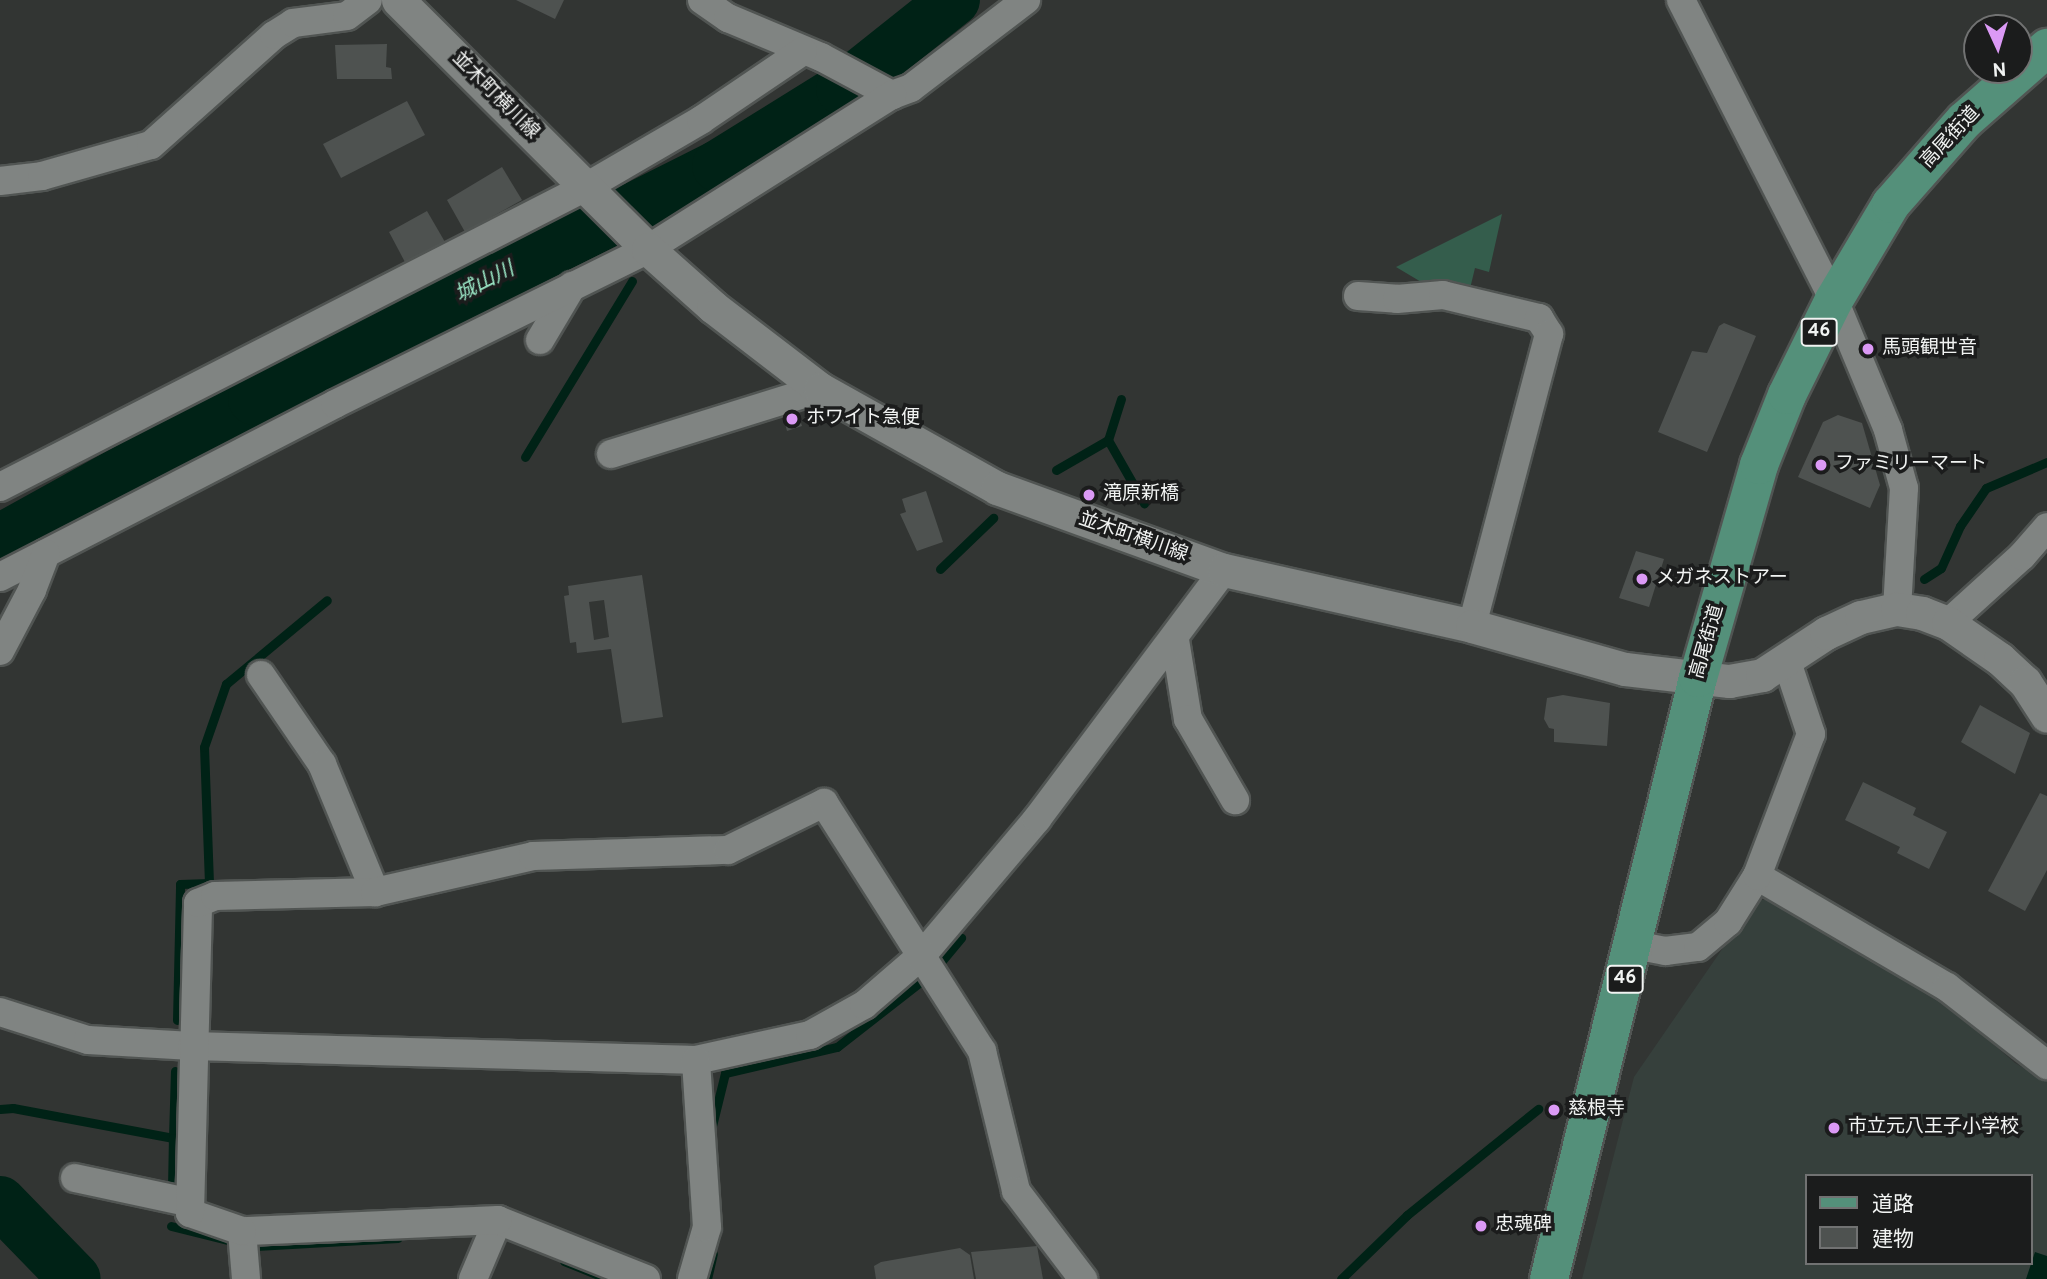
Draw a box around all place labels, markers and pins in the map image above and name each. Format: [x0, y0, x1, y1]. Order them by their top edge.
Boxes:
place label: 馬頭観世音 [1882, 338, 1977, 360]
marker: 馬頭観世音 [1860, 341, 1876, 357]
place label: ホワイト急便 [806, 408, 920, 430]
marker: ホワイト急便 [784, 411, 800, 427]
place label: ファミリーマート [1835, 454, 1987, 476]
marker: ファミリーマート [1813, 457, 1829, 473]
place label: 滝原新橋 [1103, 484, 1179, 506]
marker: 滝原新橋 [1081, 487, 1097, 503]
place label: メガネストアー [1656, 568, 1788, 590]
marker: メガネストアー [1634, 571, 1650, 587]
place label: 慈根寺 [1568, 1099, 1625, 1121]
marker: 慈根寺 [1546, 1102, 1562, 1118]
place label: 市立元八王子小学校 [1848, 1117, 2019, 1139]
marker: 市立元八王子小学校 [1826, 1120, 1842, 1136]
place label: 忠魂碑 [1495, 1215, 1552, 1237]
marker: 忠魂碑 [1473, 1218, 1489, 1234]

